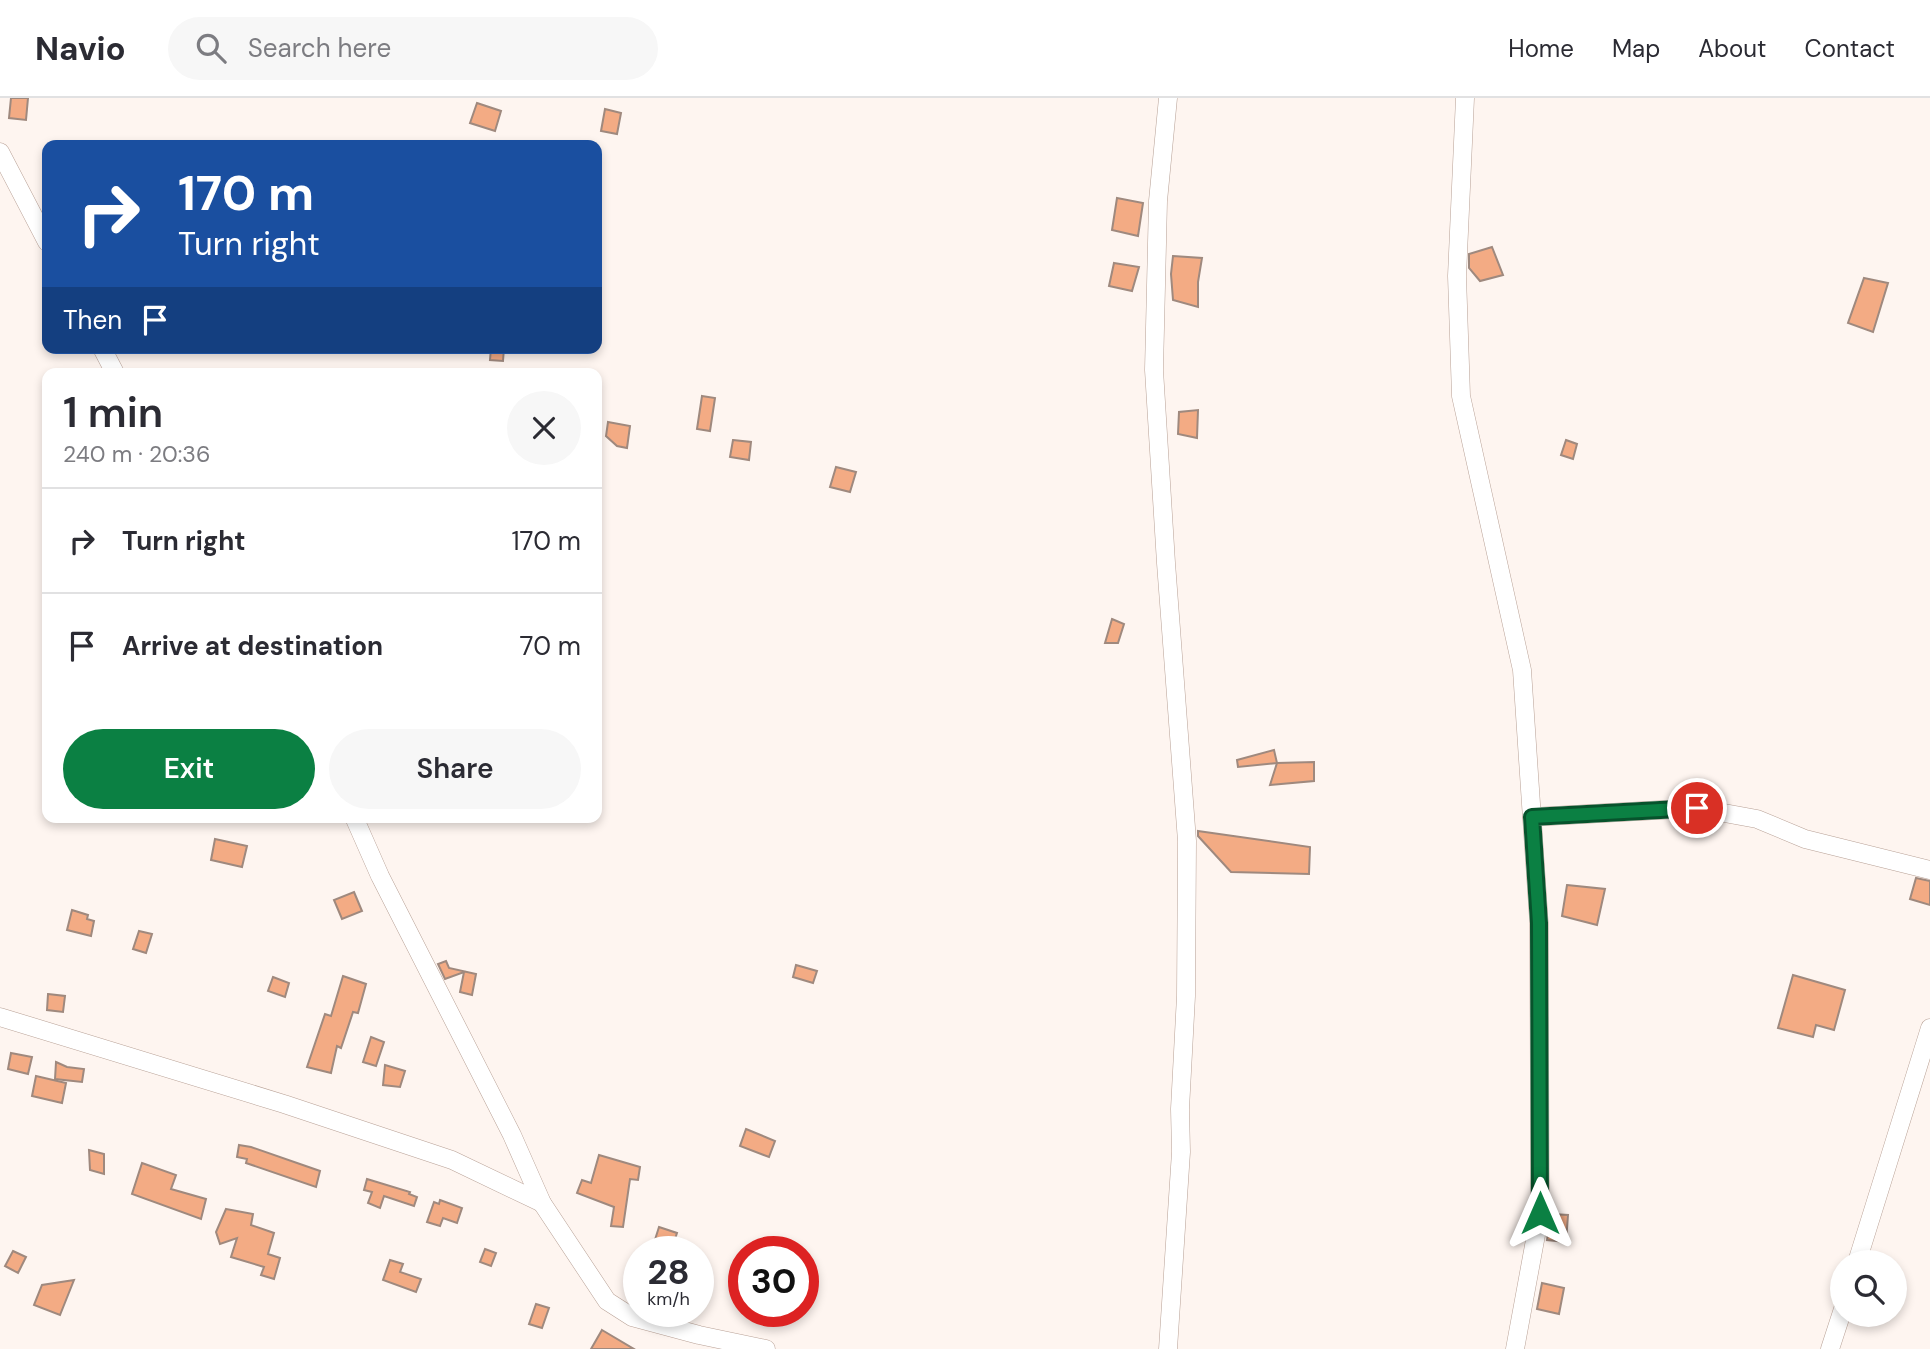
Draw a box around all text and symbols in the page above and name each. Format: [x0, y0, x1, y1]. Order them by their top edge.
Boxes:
search box [168, 17, 658, 80]
text: Navio [35, 27, 126, 70]
icon: search [192, 29, 230, 67]
text: Search here [248, 31, 391, 65]
text: Home [1508, 33, 1574, 64]
text: Map [1612, 33, 1660, 64]
text: About [1698, 33, 1767, 64]
text: Contact [1805, 33, 1895, 64]
text: 170 m [178, 161, 314, 225]
icon: right [63, 168, 154, 259]
text: Turn right [178, 223, 320, 265]
icon: arrive [136, 301, 174, 339]
text: Then [63, 303, 122, 337]
text: 1 min [63, 385, 163, 440]
button: close [507, 391, 581, 465]
text: 240 m · 20:36 [63, 439, 210, 469]
icon: right [63, 522, 101, 560]
text: Turn right [122, 524, 246, 558]
text: 170 m [512, 524, 581, 558]
icon: arrive [63, 627, 101, 665]
text: Arrive at destination [122, 629, 383, 663]
text: 70 m [520, 629, 581, 663]
button: Exit [63, 729, 315, 809]
button: Share [329, 729, 581, 809]
pin [1667, 778, 1727, 838]
icon: arrive [1678, 789, 1716, 827]
position arrow [1503, 1176, 1577, 1250]
speed limit sign: 30 [728, 1236, 819, 1327]
text: 28 [647, 1249, 690, 1295]
map controls [1830, 1250, 1907, 1327]
button: search [1830, 1250, 1907, 1327]
text: km/h [647, 1287, 690, 1311]

